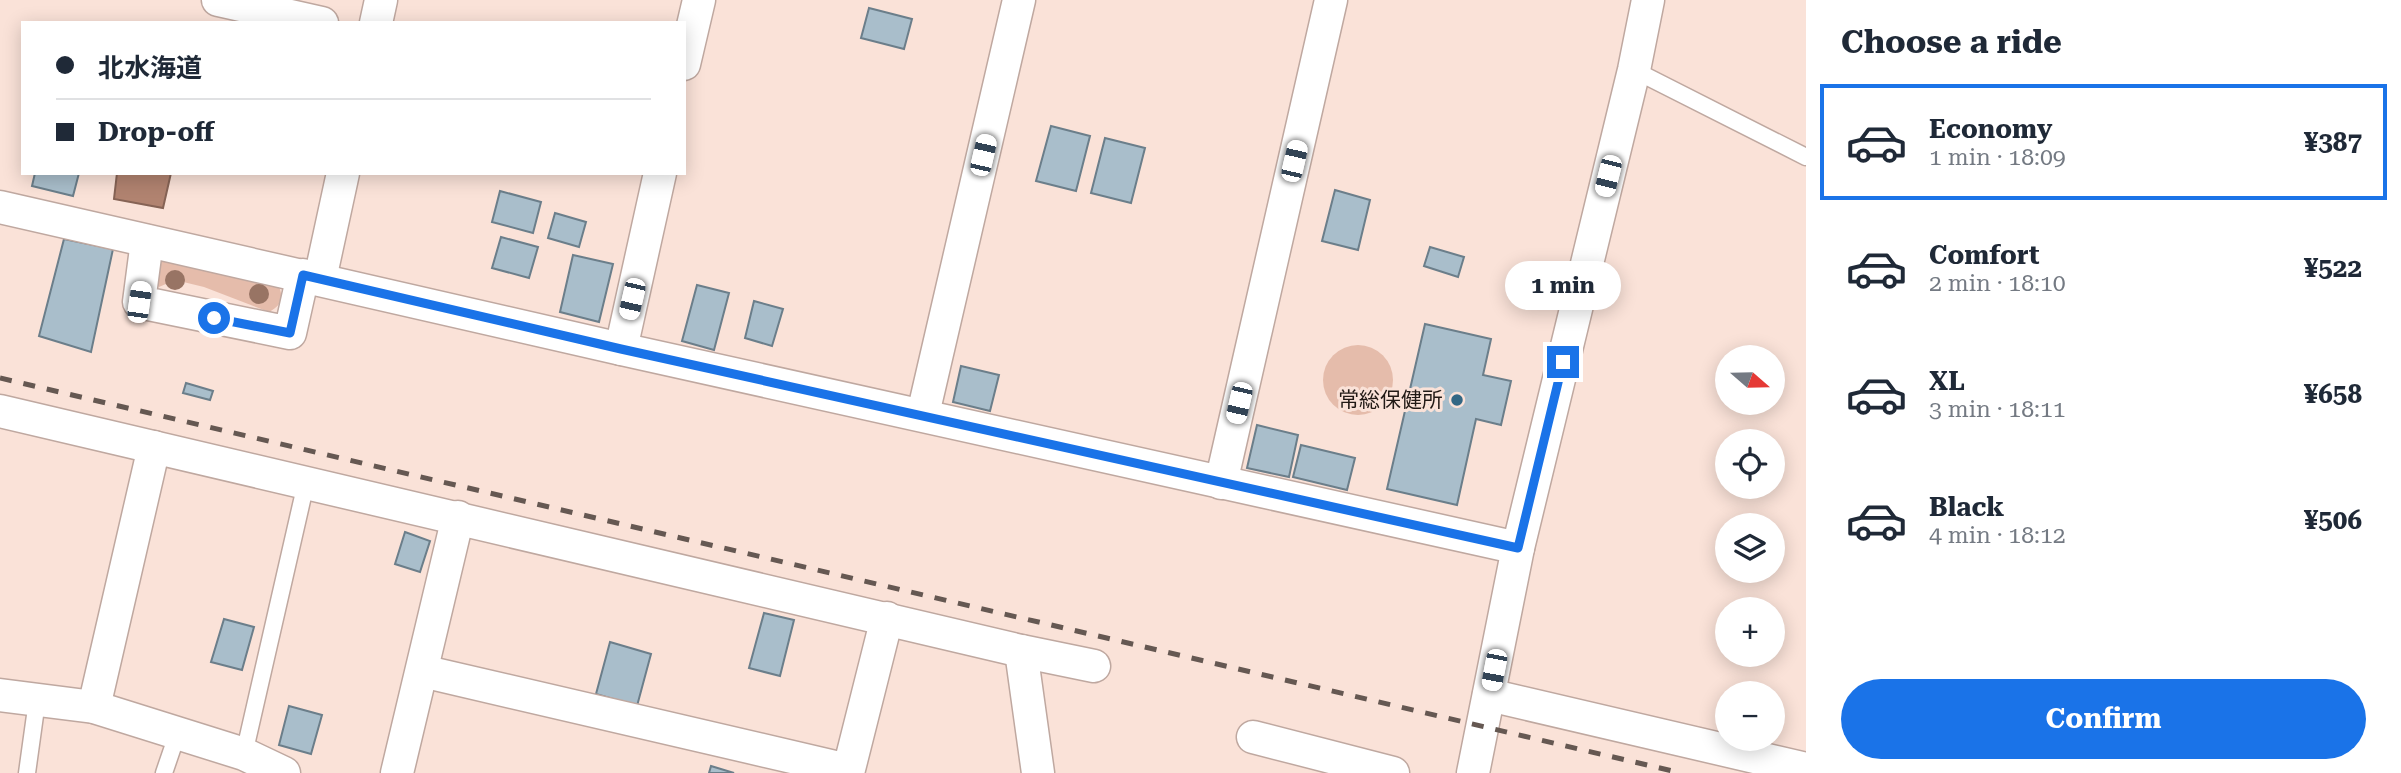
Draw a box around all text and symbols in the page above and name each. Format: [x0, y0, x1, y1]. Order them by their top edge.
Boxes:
text: Choose a ride [1841, 23, 2062, 61]
text: 北水海道 [98, 53, 202, 83]
icon: car [1845, 111, 1908, 174]
text: Economy [1929, 114, 2052, 144]
text: Drop-off [98, 117, 214, 147]
text: ¥387 [2304, 127, 2362, 157]
car [969, 132, 998, 178]
car [1280, 138, 1309, 184]
text: 1 min · 18:09 [1929, 144, 2066, 171]
car [1593, 153, 1624, 199]
icon: car [1845, 237, 1908, 300]
text: Comfort [1929, 240, 2039, 270]
text: ¥522 [2304, 253, 2362, 283]
callout: 1 min [1505, 260, 1621, 310]
text: 2 min · 18:10 [1929, 270, 2066, 297]
text: 1 min [1531, 272, 1595, 299]
car [618, 276, 647, 322]
car [126, 280, 153, 324]
route start [198, 302, 230, 334]
north arrow [1715, 345, 1785, 415]
map controls [1715, 345, 1785, 751]
route end [1547, 346, 1579, 378]
icon: car [1845, 363, 1908, 426]
text: XL [1929, 366, 1965, 396]
text: ¥658 [2304, 379, 2362, 409]
car [1225, 380, 1254, 426]
place label: 常総保健所 [1338, 388, 1443, 412]
marker: 常総保健所 [1449, 392, 1465, 408]
text: 3 min · 18:11 [1929, 396, 2066, 423]
button: locate [1715, 429, 1785, 499]
icon: car [1845, 489, 1908, 552]
text: Black [1929, 492, 2004, 522]
text: ¥506 [2304, 505, 2362, 535]
button: layers [1715, 513, 1785, 583]
text: 4 min · 18:12 [1929, 522, 2066, 549]
button: + [1715, 597, 1785, 667]
car [1480, 647, 1509, 693]
button: Confirm [1841, 679, 2366, 759]
button: − [1715, 681, 1785, 751]

